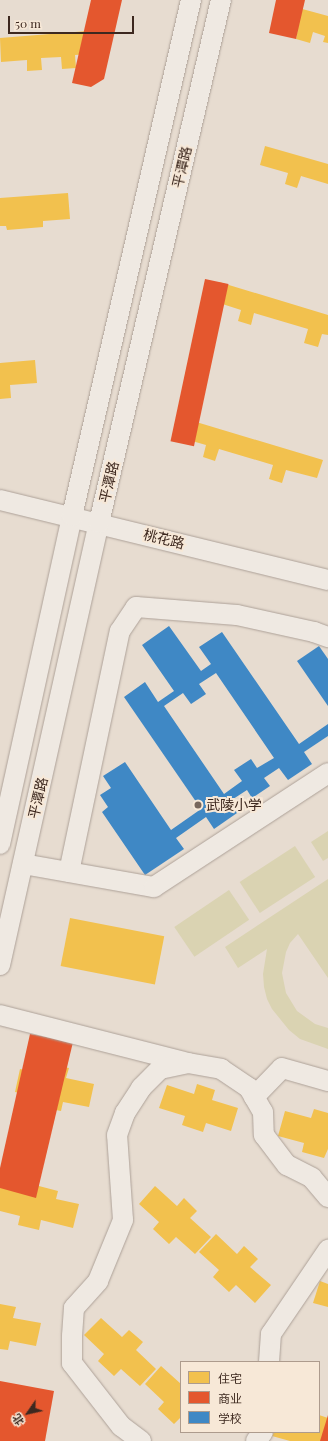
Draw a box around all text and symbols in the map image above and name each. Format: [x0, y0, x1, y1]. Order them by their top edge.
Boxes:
scale bar [10, 8, 136, 34]
text: 50 m [15, 15, 41, 31]
street label: 平潭路 [169, 145, 195, 189]
street label: 平潭路 [96, 460, 122, 504]
street label: 桃花路 [142, 526, 186, 552]
street label: 平潭路 [25, 776, 51, 820]
place label: 武陵小学 [206, 797, 262, 813]
marker: 武陵小学 [193, 800, 203, 810]
legend [180, 1361, 320, 1433]
text: 住宅 [218, 1370, 242, 1386]
text: 商业 [218, 1390, 242, 1406]
north arrow [8, 1393, 48, 1433]
text: 学校 [218, 1410, 242, 1426]
text: 北 [8, 1411, 27, 1429]

